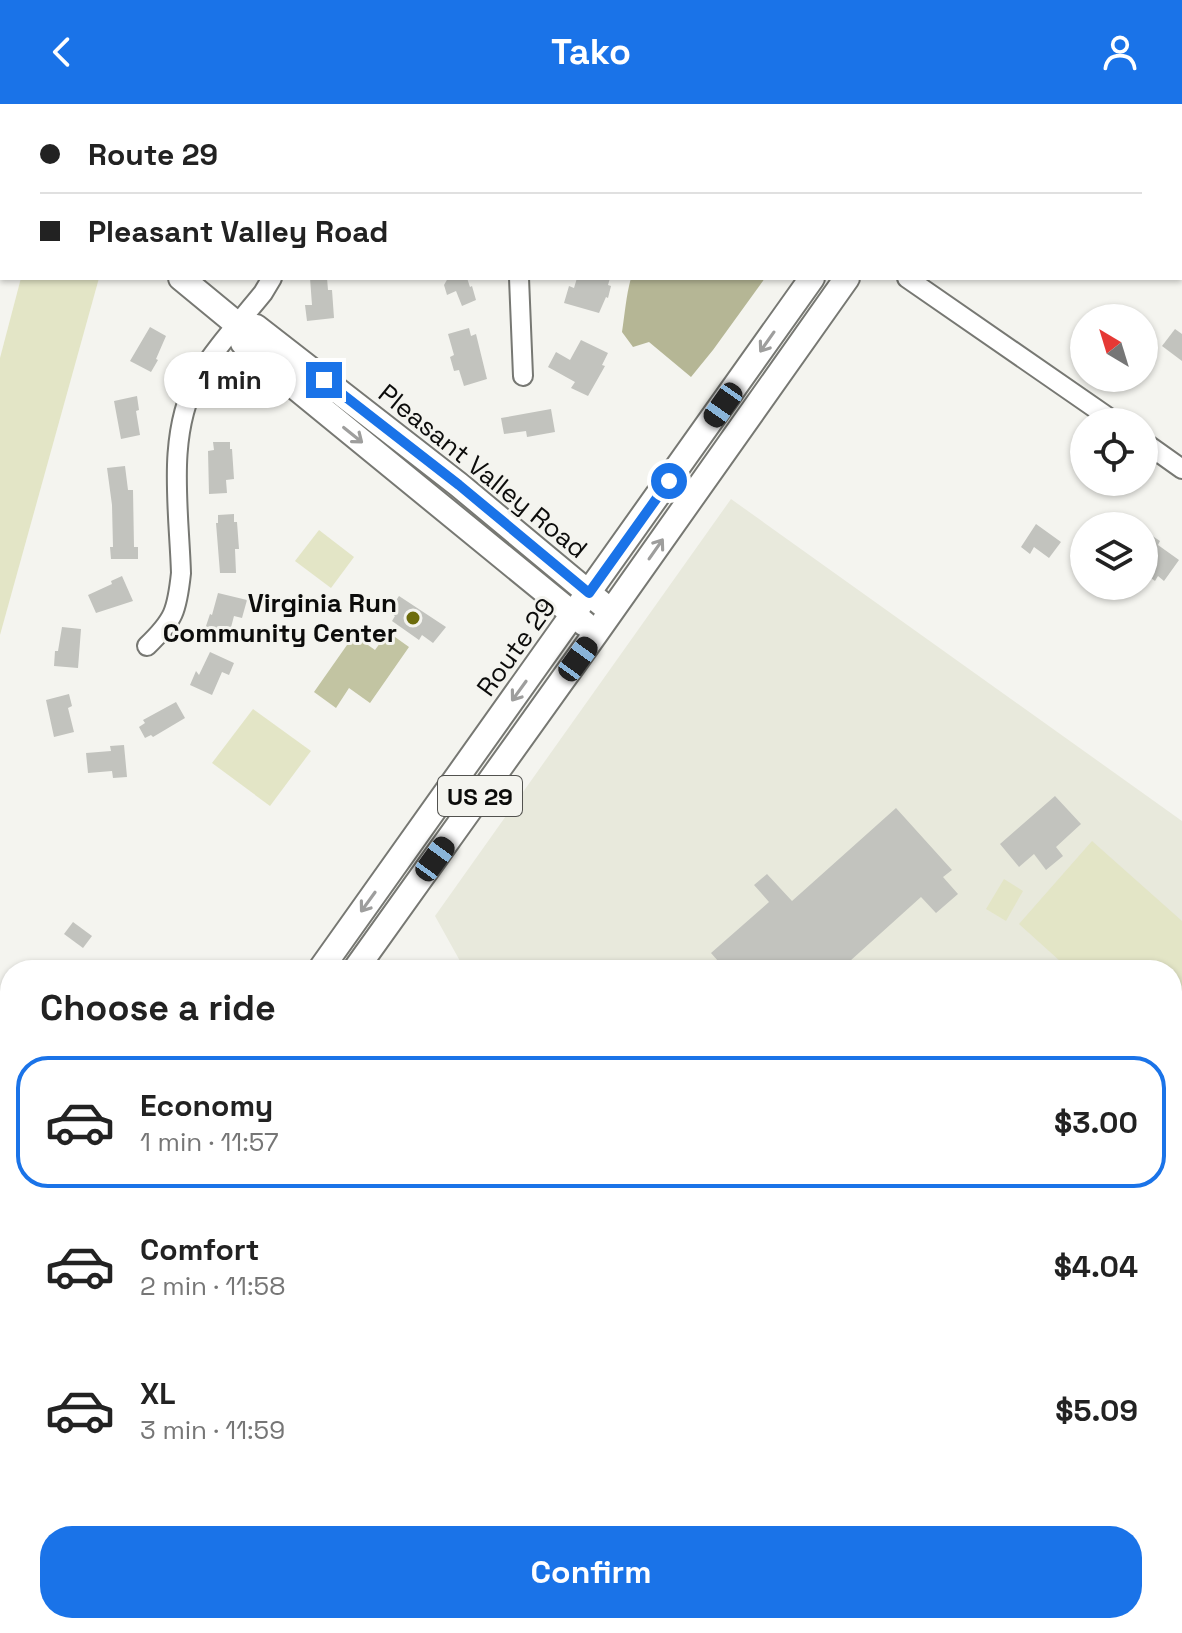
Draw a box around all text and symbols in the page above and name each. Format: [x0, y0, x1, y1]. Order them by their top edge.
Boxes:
text: Tako [551, 29, 631, 75]
icon: back [40, 30, 84, 74]
icon: person [1098, 30, 1142, 74]
text: Route 29 [88, 135, 218, 174]
text: Pleasant Valley Road [88, 212, 388, 251]
north arrow [1070, 304, 1158, 392]
map controls [1070, 304, 1158, 600]
one-way arrow [759, 330, 775, 352]
callout: 1 min [164, 352, 296, 408]
route end [306, 362, 342, 398]
text: 1 min [198, 363, 262, 397]
street label: Pleasant Valley Road [372, 376, 594, 566]
car [699, 378, 747, 432]
button: locate [1070, 408, 1158, 496]
one-way arrow [342, 426, 363, 444]
route start [651, 463, 687, 499]
button: layers [1070, 512, 1158, 600]
one-way arrow [648, 538, 664, 560]
place label: Virginia Run Community Center [163, 586, 397, 650]
street label: Route 29 [469, 591, 563, 703]
marker: Virginia Run Community Center [404, 609, 422, 627]
car [554, 633, 602, 685]
one-way arrow [511, 679, 528, 701]
road number: US 29 [438, 776, 522, 816]
car [411, 833, 459, 885]
one-way arrow [360, 891, 377, 912]
text: Choose a ride [40, 985, 276, 1031]
icon: car [44, 1086, 116, 1158]
text: Economy [140, 1086, 273, 1125]
text: $3.00 [1054, 1103, 1138, 1142]
text: 1 min · 11:57 [140, 1125, 279, 1159]
icon: car [44, 1230, 116, 1302]
text: Comfort [140, 1230, 259, 1269]
text: $4.04 [1054, 1247, 1138, 1286]
text: 2 min · 11:58 [140, 1269, 285, 1303]
icon: car [44, 1374, 116, 1446]
text: XL [140, 1374, 176, 1413]
text: $5.09 [1055, 1391, 1138, 1430]
text: 3 min · 11:59 [140, 1413, 285, 1447]
button: Confirm [40, 1526, 1142, 1618]

